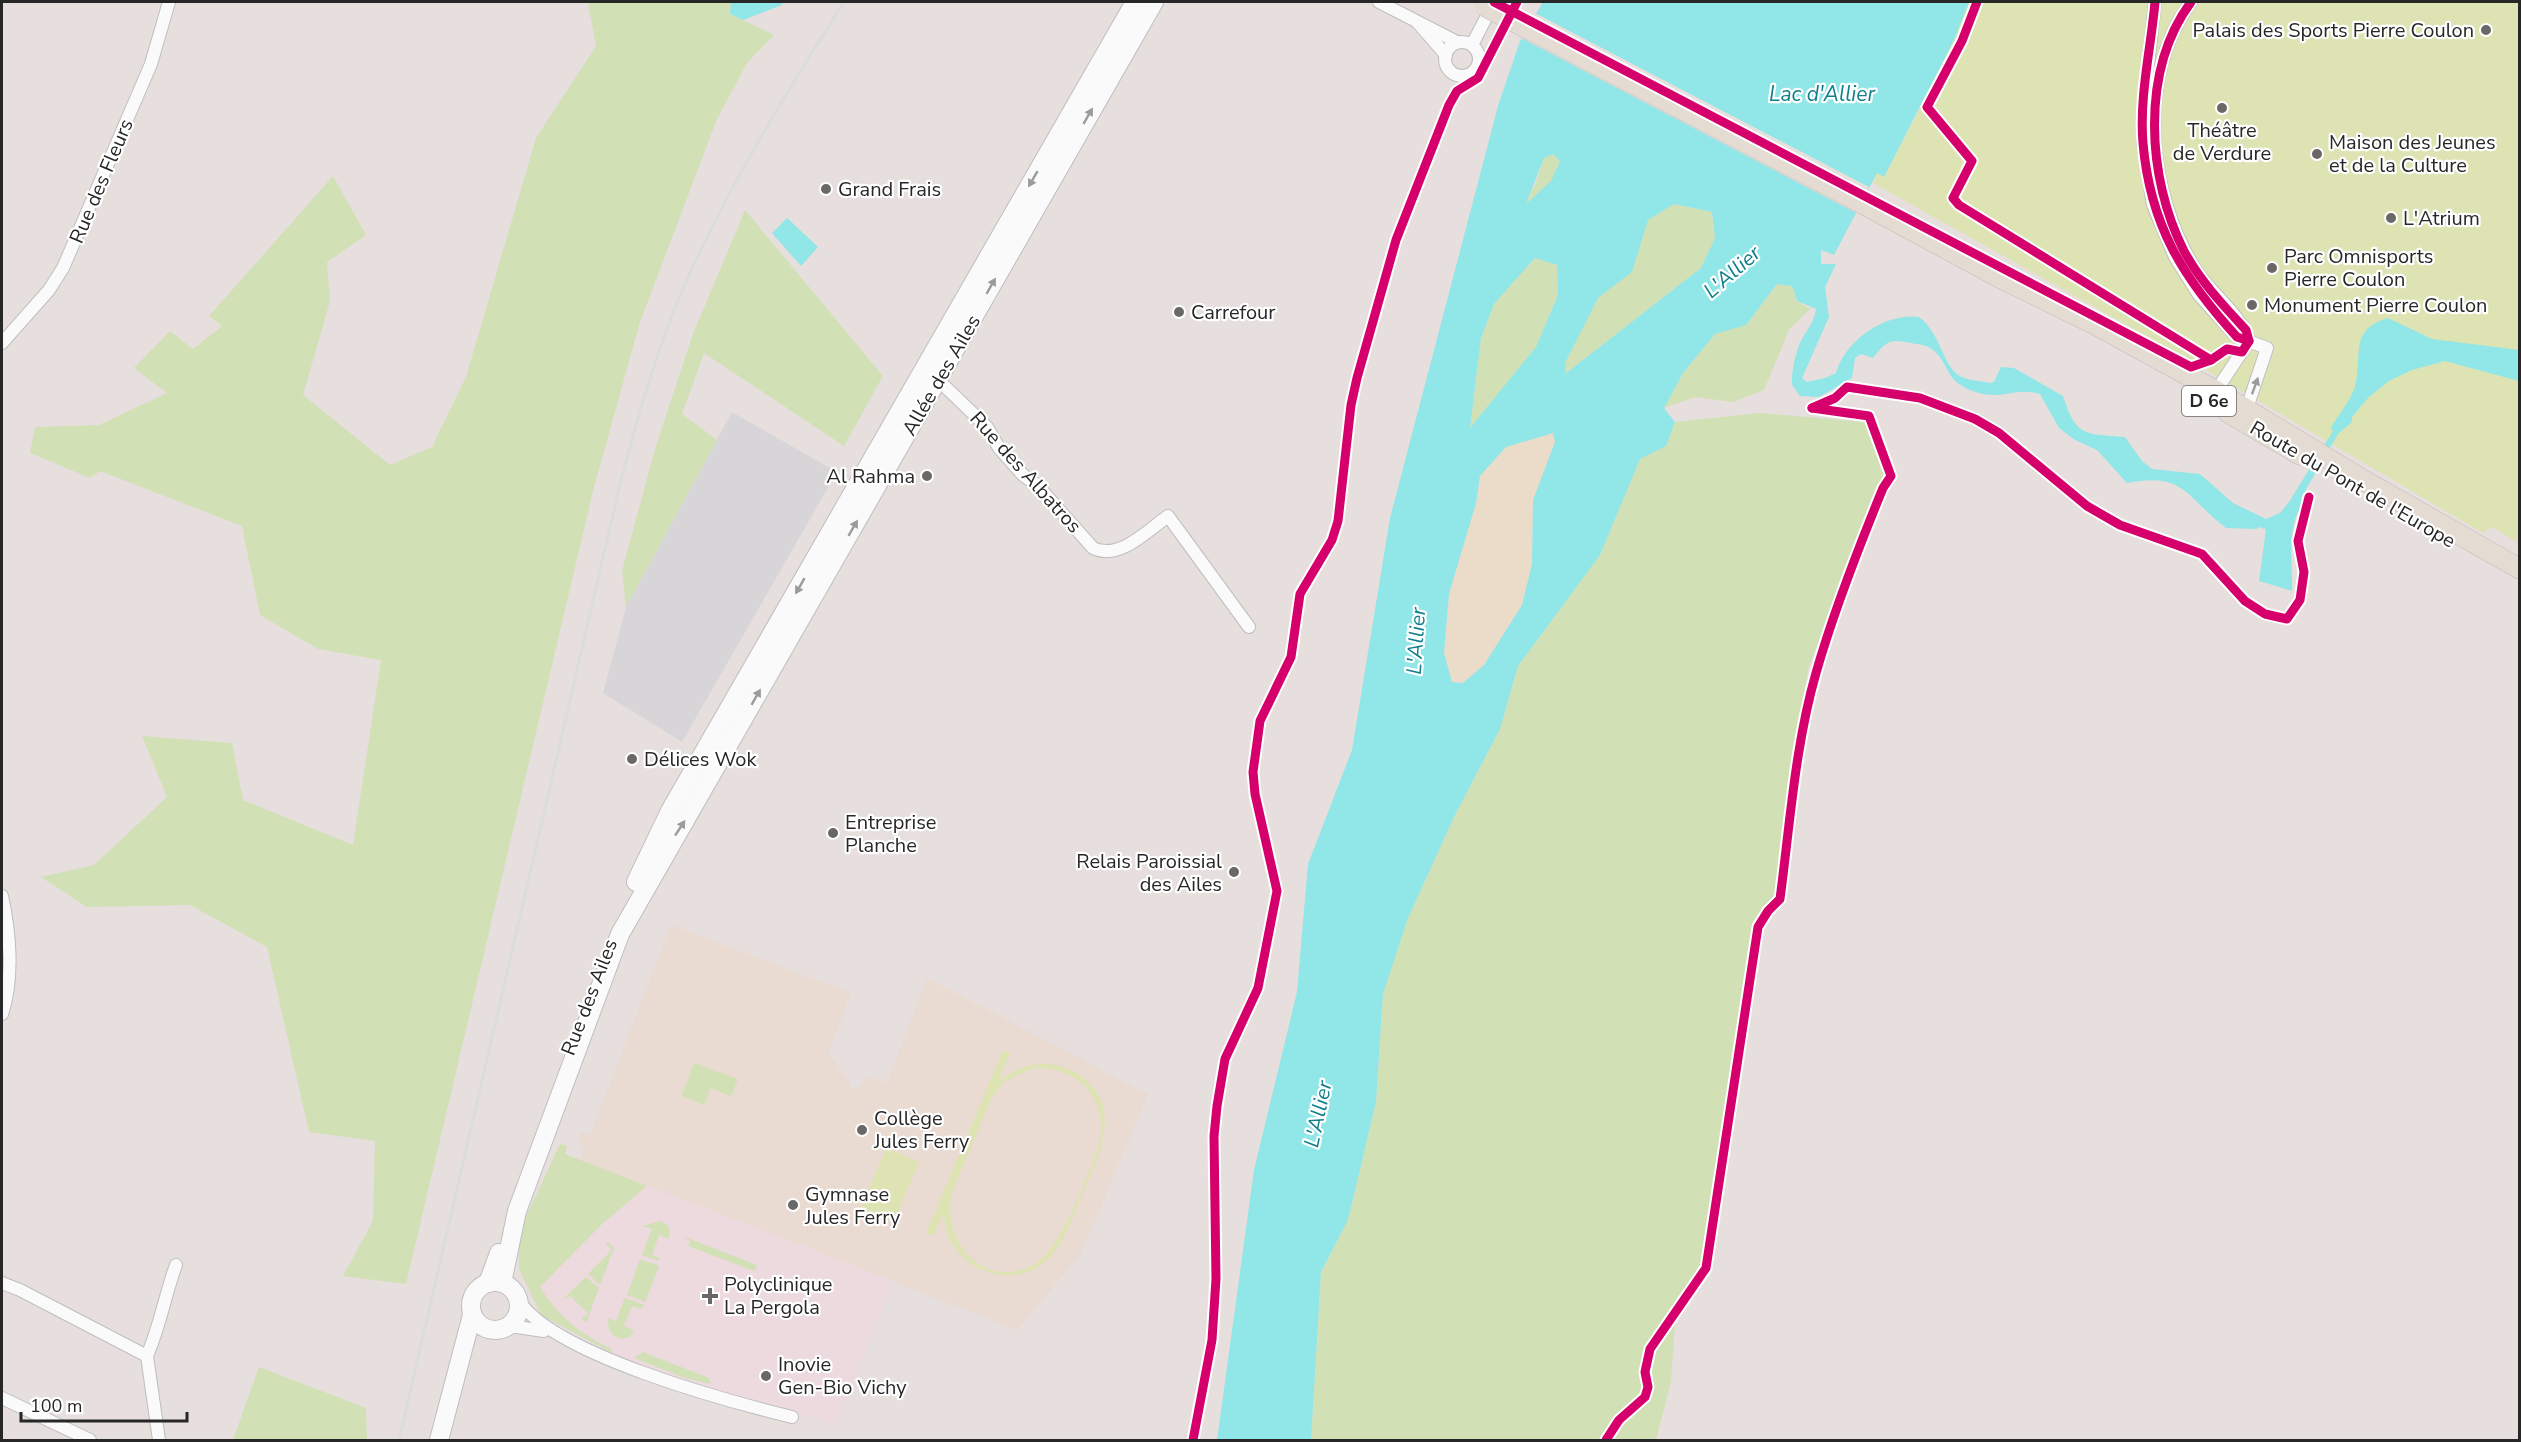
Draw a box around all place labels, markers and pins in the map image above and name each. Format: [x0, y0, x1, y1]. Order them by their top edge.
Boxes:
place label: Palais des Sports Pierre Coulon [2192, 17, 2474, 44]
marker: Palais des Sports Pierre Coulon [2479, 23, 2493, 37]
marker: Théâtre de Verdure [2215, 101, 2229, 115]
place label: Théâtre de Verdure [2173, 117, 2271, 167]
place label: Maison des Jeunes et de la Culture [2329, 129, 2496, 179]
marker: Maison des Jeunes et de la Culture [2310, 147, 2324, 161]
place label: Grand Frais [838, 176, 941, 203]
marker: Grand Frais [819, 182, 833, 196]
place label: L'Atrium [2403, 205, 2480, 232]
marker: L'Atrium [2384, 211, 2398, 225]
place label: Parc Omnisports Pierre Coulon [2284, 243, 2433, 293]
marker: Parc Omnisports Pierre Coulon [2265, 261, 2279, 275]
place label: Monument Pierre Coulon [2264, 292, 2487, 319]
marker: Monument Pierre Coulon [2245, 298, 2259, 312]
place label: Carrefour [1191, 299, 1275, 326]
marker: Carrefour [1172, 305, 1186, 319]
place label: Al Rahma [826, 463, 915, 490]
marker: Al Rahma [920, 469, 934, 483]
place label: Délices Wok [644, 746, 757, 773]
marker: Délices Wok [625, 752, 639, 766]
place label: Entreprise Planche [845, 809, 936, 859]
marker: Entreprise Planche [826, 826, 840, 840]
place label: Relais Paroissial des Ailes [1076, 848, 1222, 898]
marker: Relais Paroissial des Ailes [1227, 865, 1241, 879]
place label: Collège Jules Ferry [873, 1105, 970, 1155]
marker: Collège Jules Ferry [855, 1123, 869, 1137]
place label: Gymnase Jules Ferry [804, 1181, 901, 1231]
marker: Gymnase Jules Ferry [786, 1198, 800, 1212]
place label: Polyclinique La Pergola [724, 1271, 833, 1321]
marker: Polyclinique La Pergola [701, 1287, 719, 1305]
place label: Inovie Gen-Bio Vichy [778, 1351, 907, 1401]
marker: Inovie Gen-Bio Vichy [759, 1369, 773, 1383]

